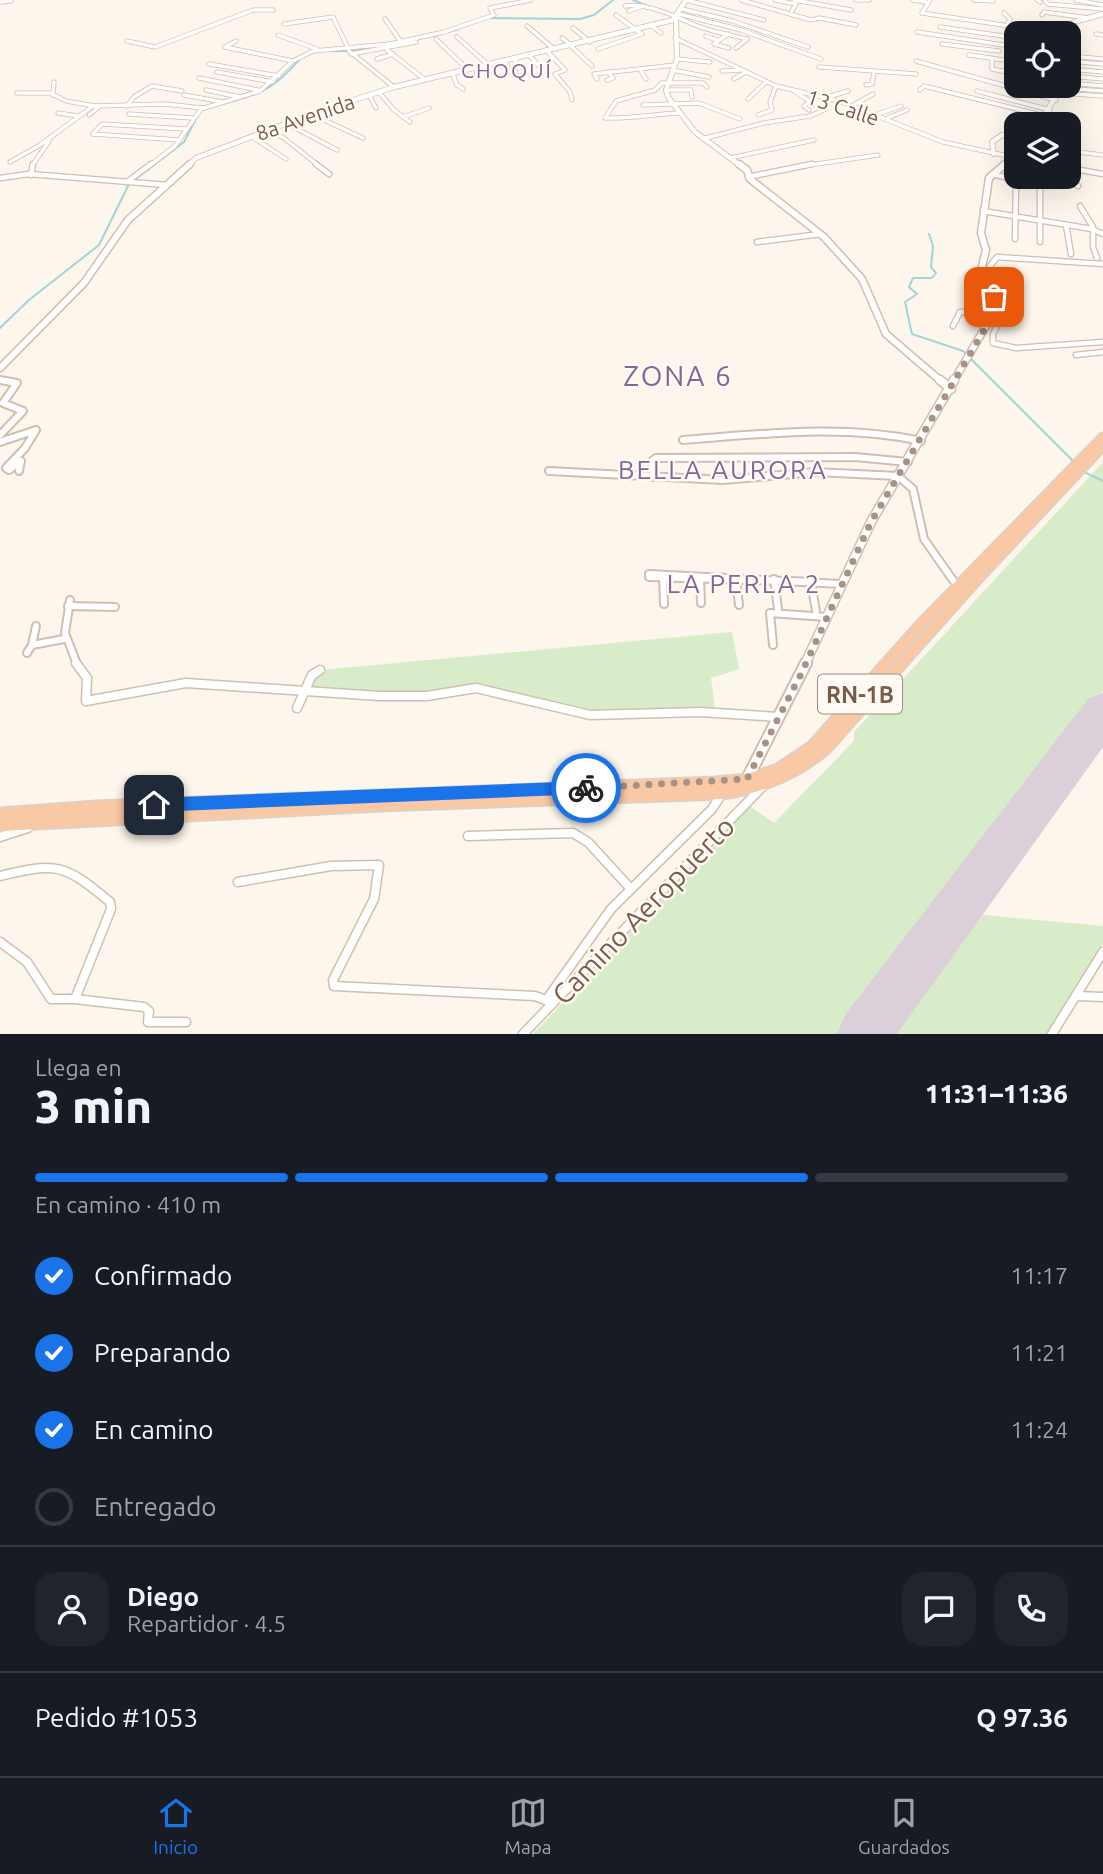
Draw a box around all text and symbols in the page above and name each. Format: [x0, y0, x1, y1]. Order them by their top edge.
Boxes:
map controls [1004, 21, 1081, 189]
button: locate [1004, 21, 1081, 98]
district label: CHOQUÍ [461, 58, 553, 82]
street label: 13 Calle [804, 84, 882, 130]
street label: 8a Avenida [252, 89, 358, 145]
button: layers [1004, 112, 1081, 189]
pin [964, 267, 1024, 327]
icon: bag [975, 278, 1013, 316]
district label: ZONA 6 [623, 360, 733, 391]
district label: BELLA AURORA [618, 455, 828, 484]
district label: LA PERLA 2 [667, 569, 821, 598]
road number: RN-1B [818, 674, 902, 714]
courier [551, 753, 621, 823]
icon: bike [567, 769, 605, 807]
pin [124, 775, 184, 835]
icon: home [135, 786, 173, 824]
street label: Camino Aeropuerto [546, 810, 740, 1010]
text: Llega en [35, 1055, 122, 1080]
text: 11:31–11:36 [925, 1079, 1068, 1108]
text: 3 min [35, 1080, 152, 1132]
text: En camino · 410 m [35, 1192, 221, 1217]
icon: check [35, 1257, 73, 1295]
text: Confirmado [94, 1261, 232, 1290]
text: 11:17 [1010, 1263, 1068, 1288]
icon: check [35, 1334, 73, 1372]
text: Preparando [94, 1338, 231, 1367]
text: 11:21 [1010, 1340, 1068, 1365]
icon: check [35, 1411, 73, 1449]
text: En camino [94, 1415, 214, 1444]
text: 11:24 [1010, 1417, 1068, 1442]
text: Entregado [94, 1492, 217, 1521]
button: person [35, 1572, 109, 1646]
button: chat [902, 1572, 976, 1646]
button: phone [994, 1572, 1068, 1646]
text: Diego [127, 1582, 199, 1611]
text: Repartidor · 4.5 [127, 1611, 286, 1636]
text: Pedido #1053 [35, 1703, 198, 1732]
text: Q 97.36 [976, 1703, 1068, 1732]
tab: Inicio [153, 1794, 198, 1858]
tab: Mapa [504, 1794, 552, 1858]
tab: Guardados [858, 1794, 950, 1858]

